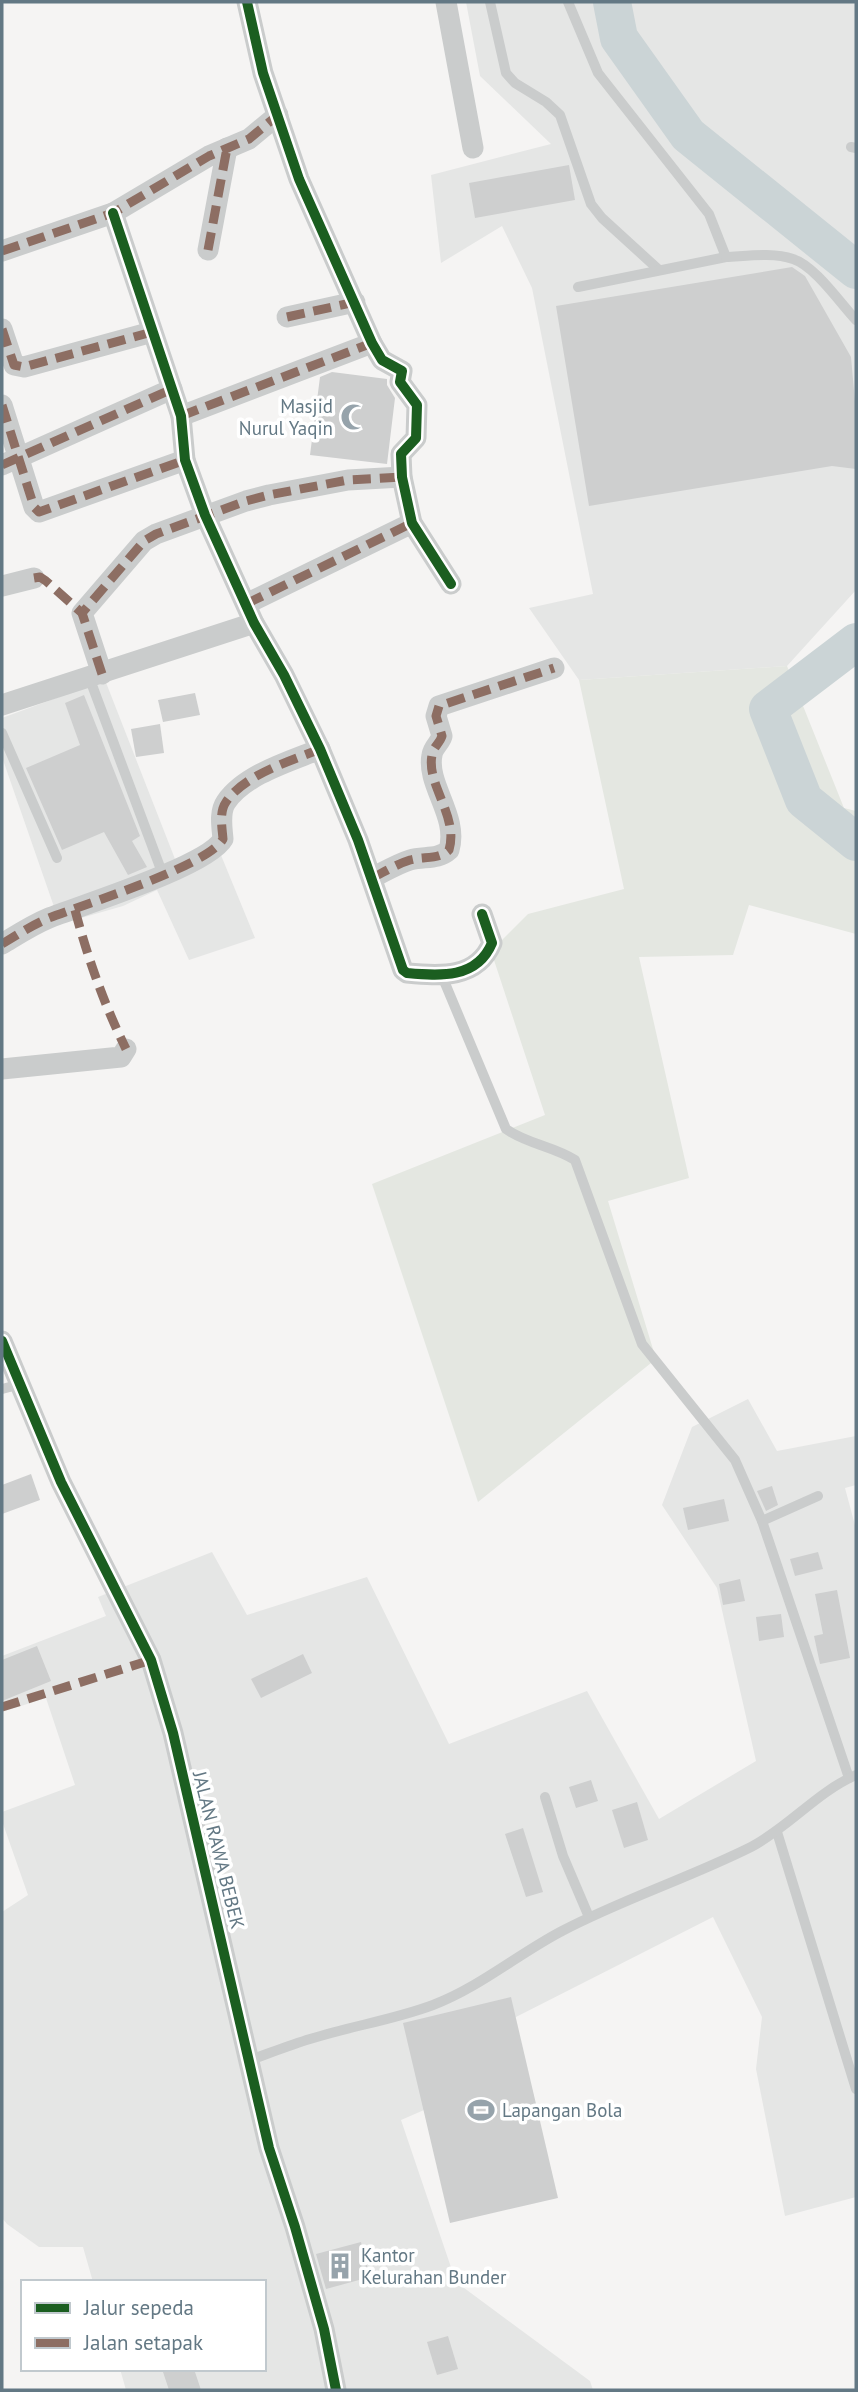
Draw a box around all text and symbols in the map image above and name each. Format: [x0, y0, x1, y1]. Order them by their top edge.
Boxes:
place label: Masjid Nurul Yaqin [239, 394, 333, 440]
mosque icon: Masjid Nurul Yaqin [339, 402, 369, 432]
street label: JALAN RAWA BEBEK [188, 1768, 250, 1931]
sports icon: Lapangan Bola [466, 2095, 496, 2125]
place label: Lapangan Bola [502, 2098, 622, 2122]
place label: Kantor Kelurahan Bunder [361, 2243, 507, 2289]
building icon: Kantor Kelurahan Bunder [325, 2251, 355, 2281]
legend [21, 2280, 266, 2371]
text: Jalur sepeda [83, 2294, 194, 2321]
text: Jalan setapak [83, 2329, 203, 2356]

